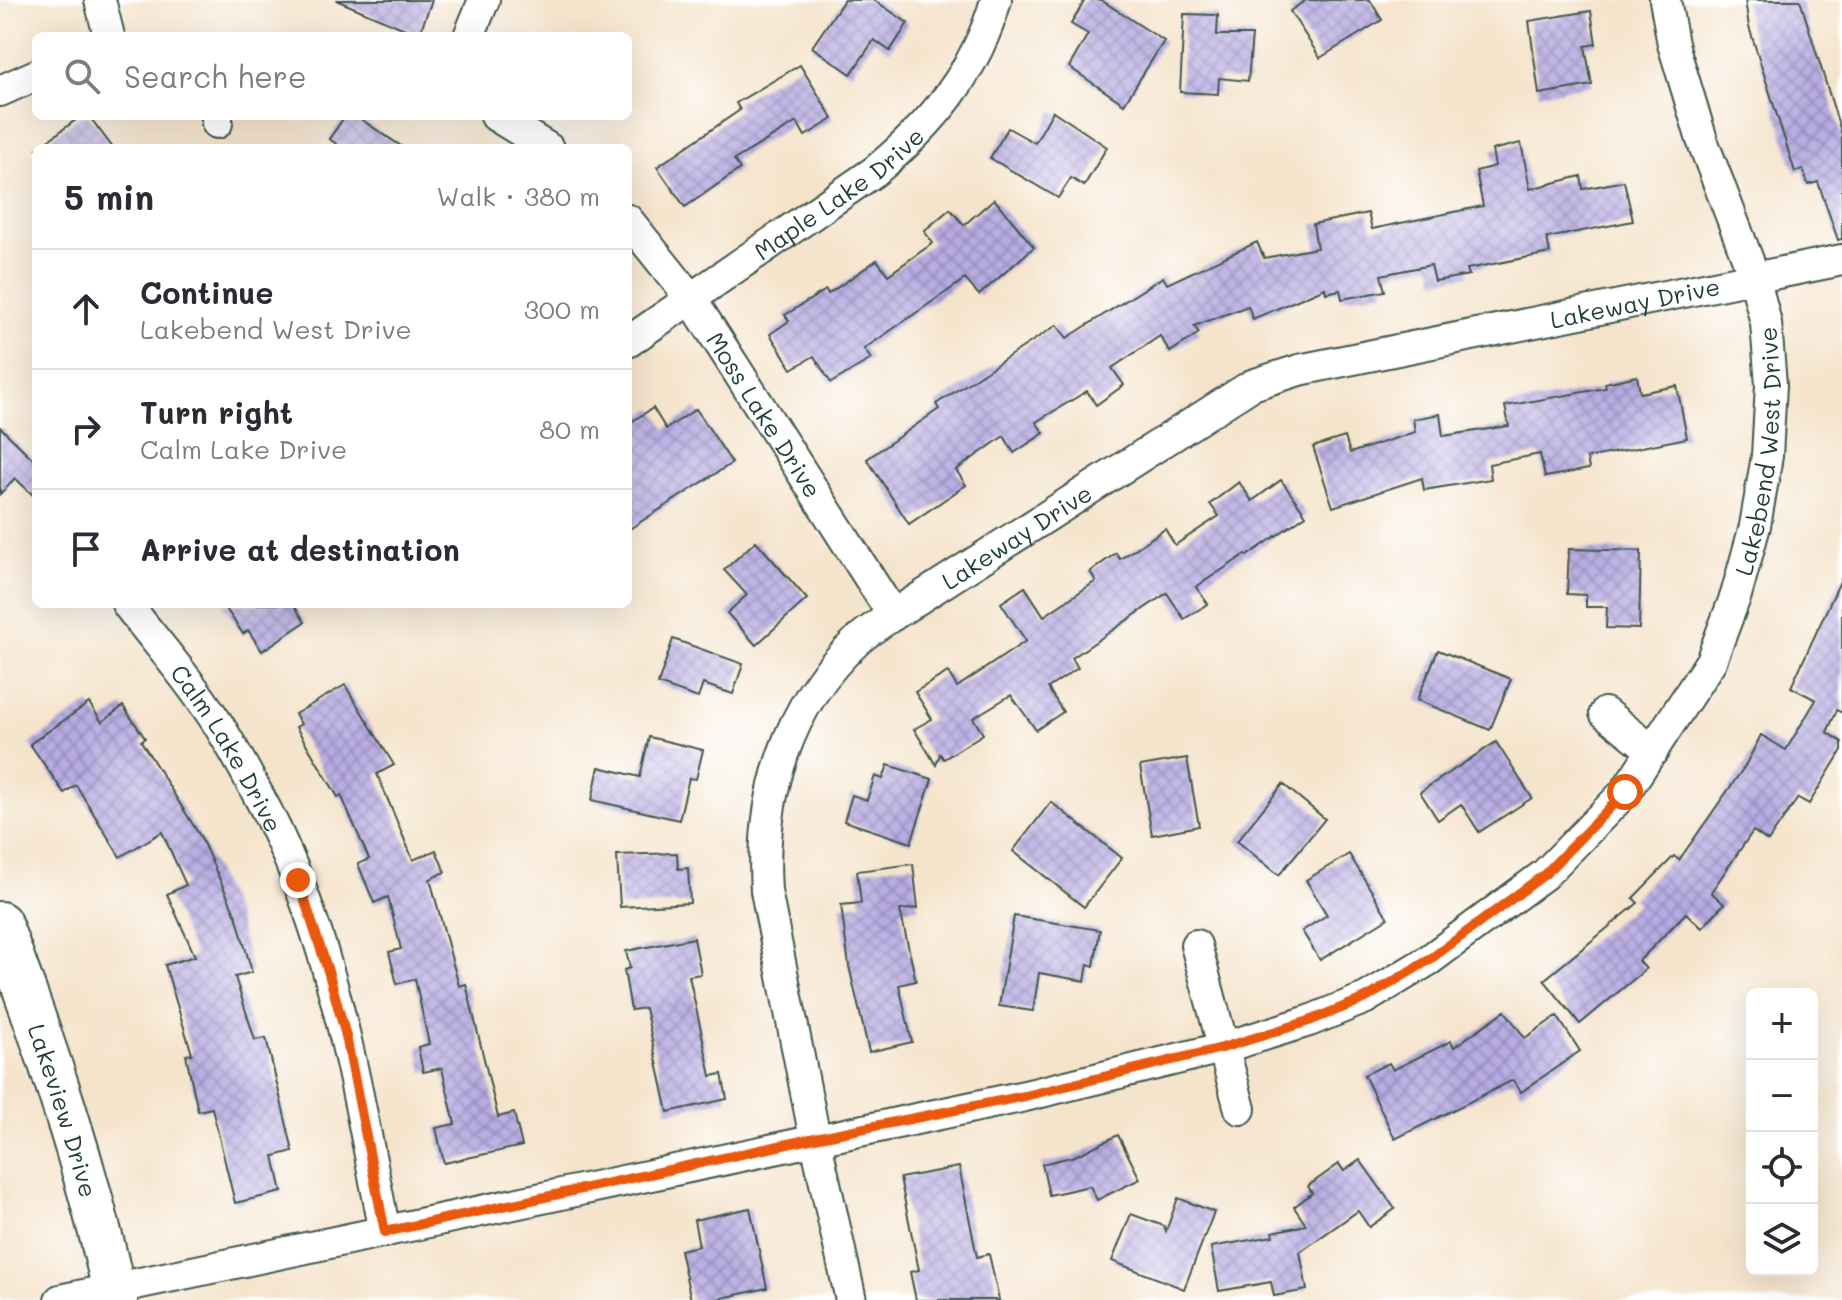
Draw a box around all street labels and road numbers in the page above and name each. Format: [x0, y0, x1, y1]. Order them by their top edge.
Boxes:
street label: Maple Lake Drive [748, 120, 930, 266]
street label: Lakeway Drive [1547, 270, 1722, 334]
street label: Moss Lake Drive [701, 326, 829, 503]
street label: Lakebend West Drive [1727, 326, 1787, 579]
street label: Lakeway Drive [935, 476, 1097, 596]
street label: Calm Lake Drive [165, 658, 290, 837]
street label: Lakeview Drive [22, 1020, 105, 1200]

